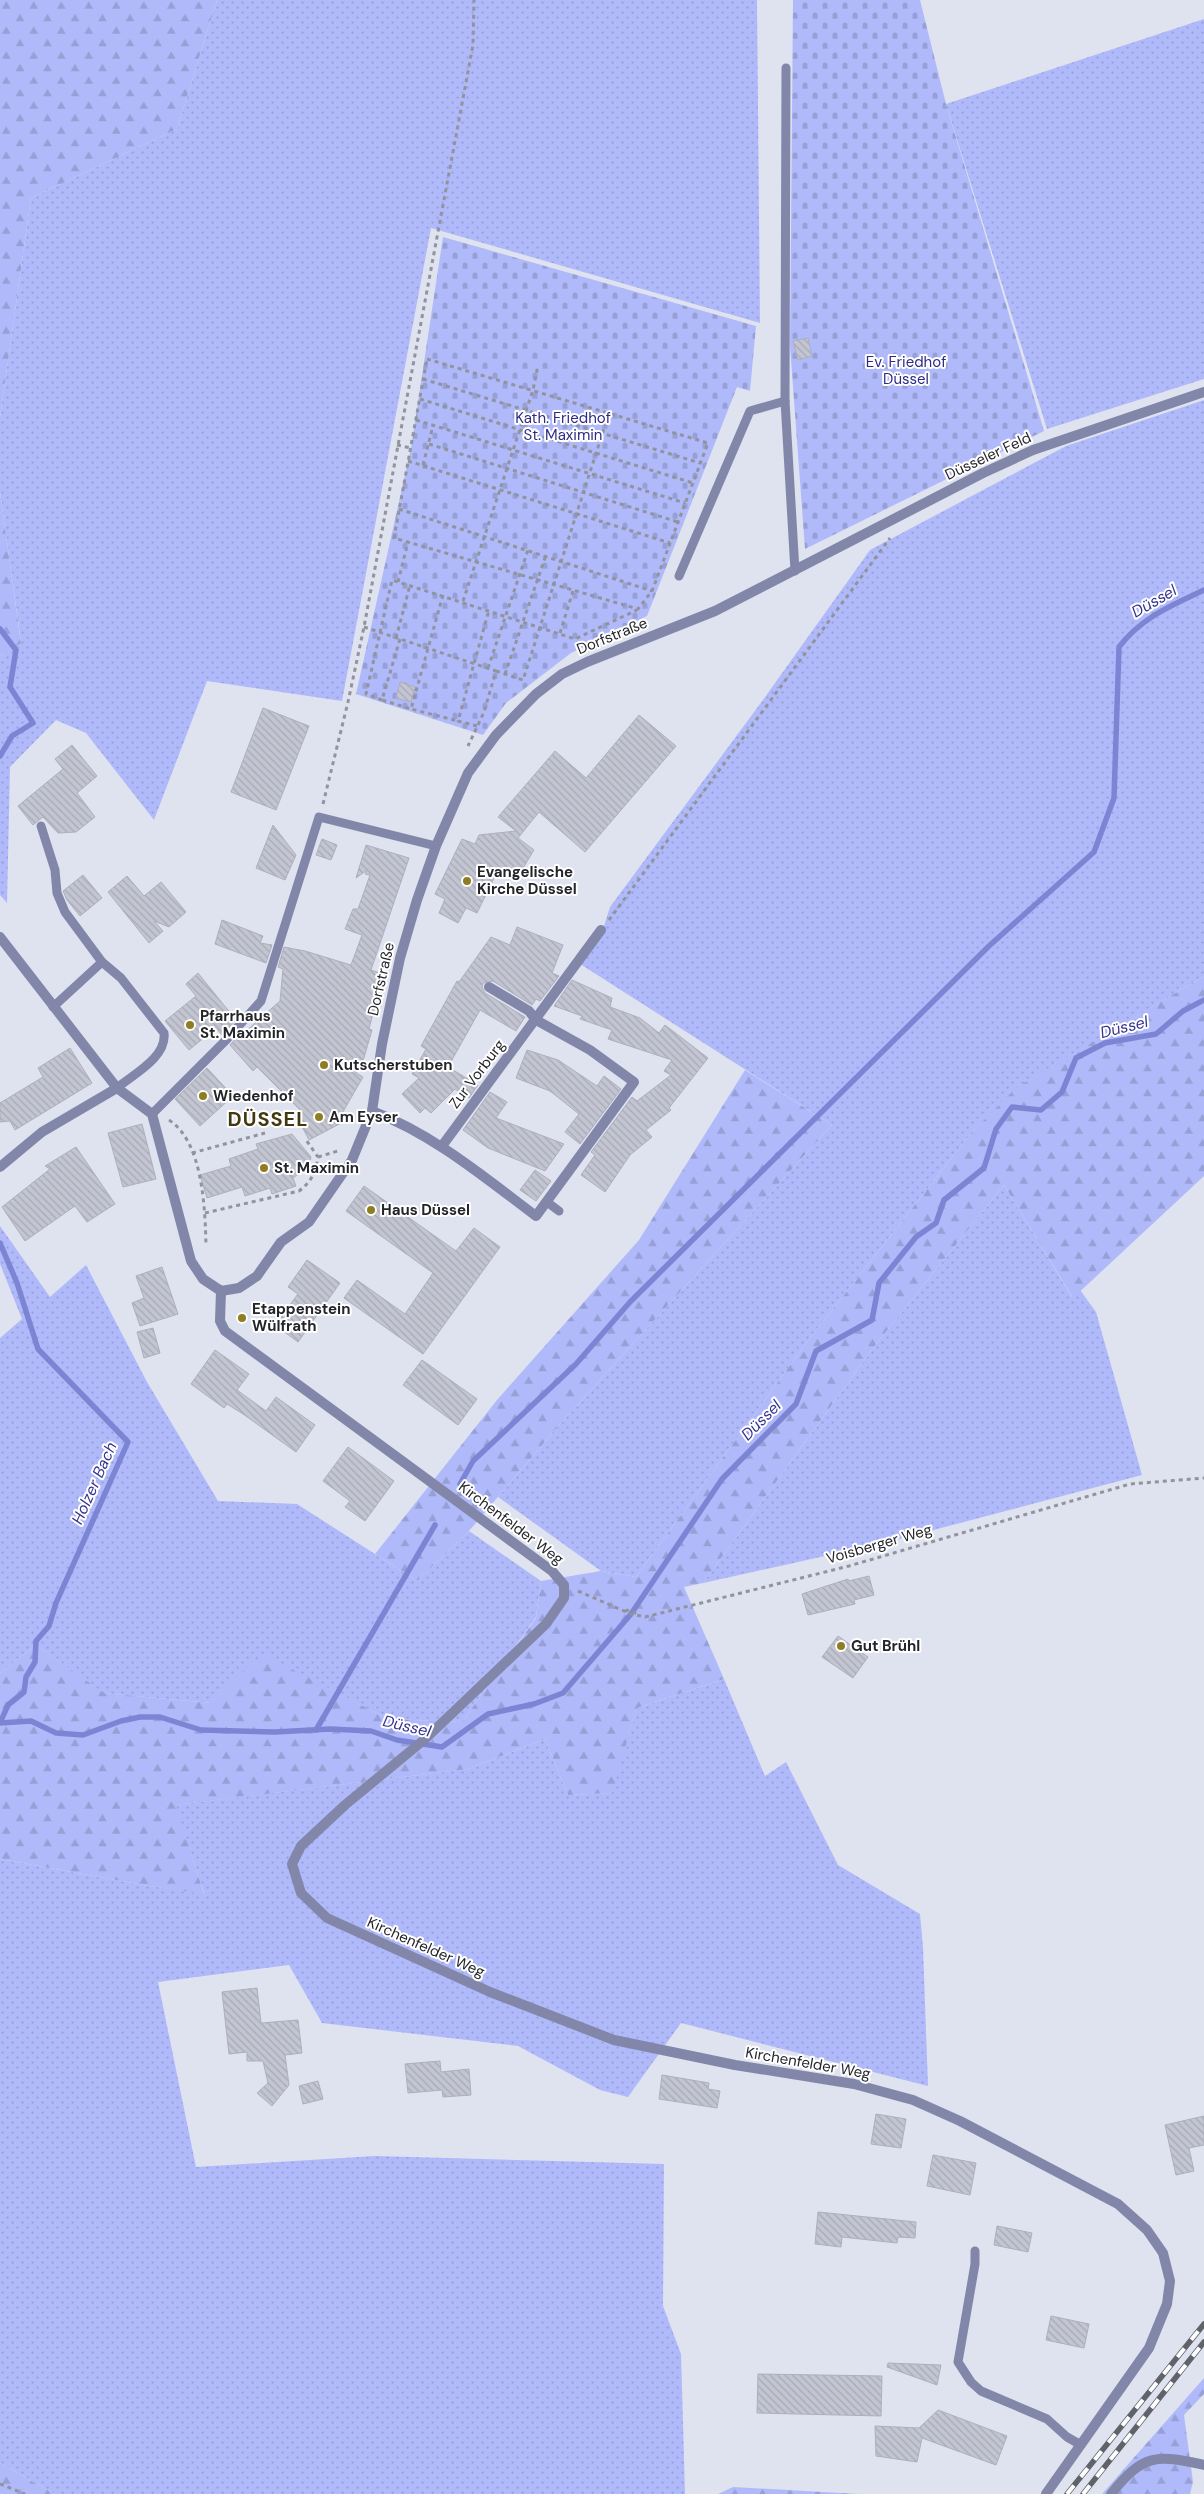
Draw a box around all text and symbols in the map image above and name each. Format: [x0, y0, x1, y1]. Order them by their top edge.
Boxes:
park label: Ev. Friedhof Düssel [866, 352, 946, 389]
park label: Kath. Friedhof St. Maximin [515, 408, 611, 445]
street label: Düsseler Feld [942, 427, 1034, 485]
water label: Düssel [1128, 580, 1181, 622]
street label: Dorfstraße [574, 613, 650, 659]
place label: Evangelische Kirche Düssel [477, 862, 577, 899]
marker: Evangelische Kirche Düssel [461, 875, 473, 887]
street label: Dorfstraße [363, 940, 399, 1018]
place label: Pfarrhaus St. Maximin [200, 1006, 285, 1043]
water label: Düssel [1098, 1011, 1151, 1043]
marker: Pfarrhaus St. Maximin [184, 1019, 196, 1031]
street label: Zur Vorburg [444, 1035, 510, 1113]
place label: Kutscherstuben [334, 1055, 453, 1075]
marker: Kutscherstuben [318, 1059, 330, 1071]
place label: Wiedenhof [213, 1086, 294, 1106]
marker: Wiedenhof [197, 1090, 209, 1102]
district label: DÜSSEL [228, 1106, 308, 1132]
place label: Am Eyser [329, 1107, 398, 1127]
marker: Am Eyser [313, 1111, 325, 1123]
place label: St. Maximin [274, 1158, 359, 1178]
marker: St. Maximin [258, 1162, 270, 1174]
place label: Haus Düssel [381, 1200, 470, 1220]
marker: Haus Düssel [365, 1204, 377, 1216]
place label: Etappenstein Wülfrath [252, 1299, 350, 1336]
marker: Etappenstein Wülfrath [236, 1312, 248, 1324]
water label: Düssel [736, 1395, 786, 1445]
water label: Holzer Bach [67, 1439, 121, 1527]
street label: Kirchenfelder Weg [454, 1477, 568, 1569]
street label: Voisberger Weg [824, 1519, 934, 1569]
place label: Gut Brühl [851, 1636, 920, 1656]
marker: Gut Brühl [835, 1640, 847, 1652]
water label: Düssel [381, 1710, 434, 1742]
street label: Kirchenfelder Weg [364, 1912, 488, 1982]
street label: Kirchenfelder Weg [744, 2042, 872, 2084]

